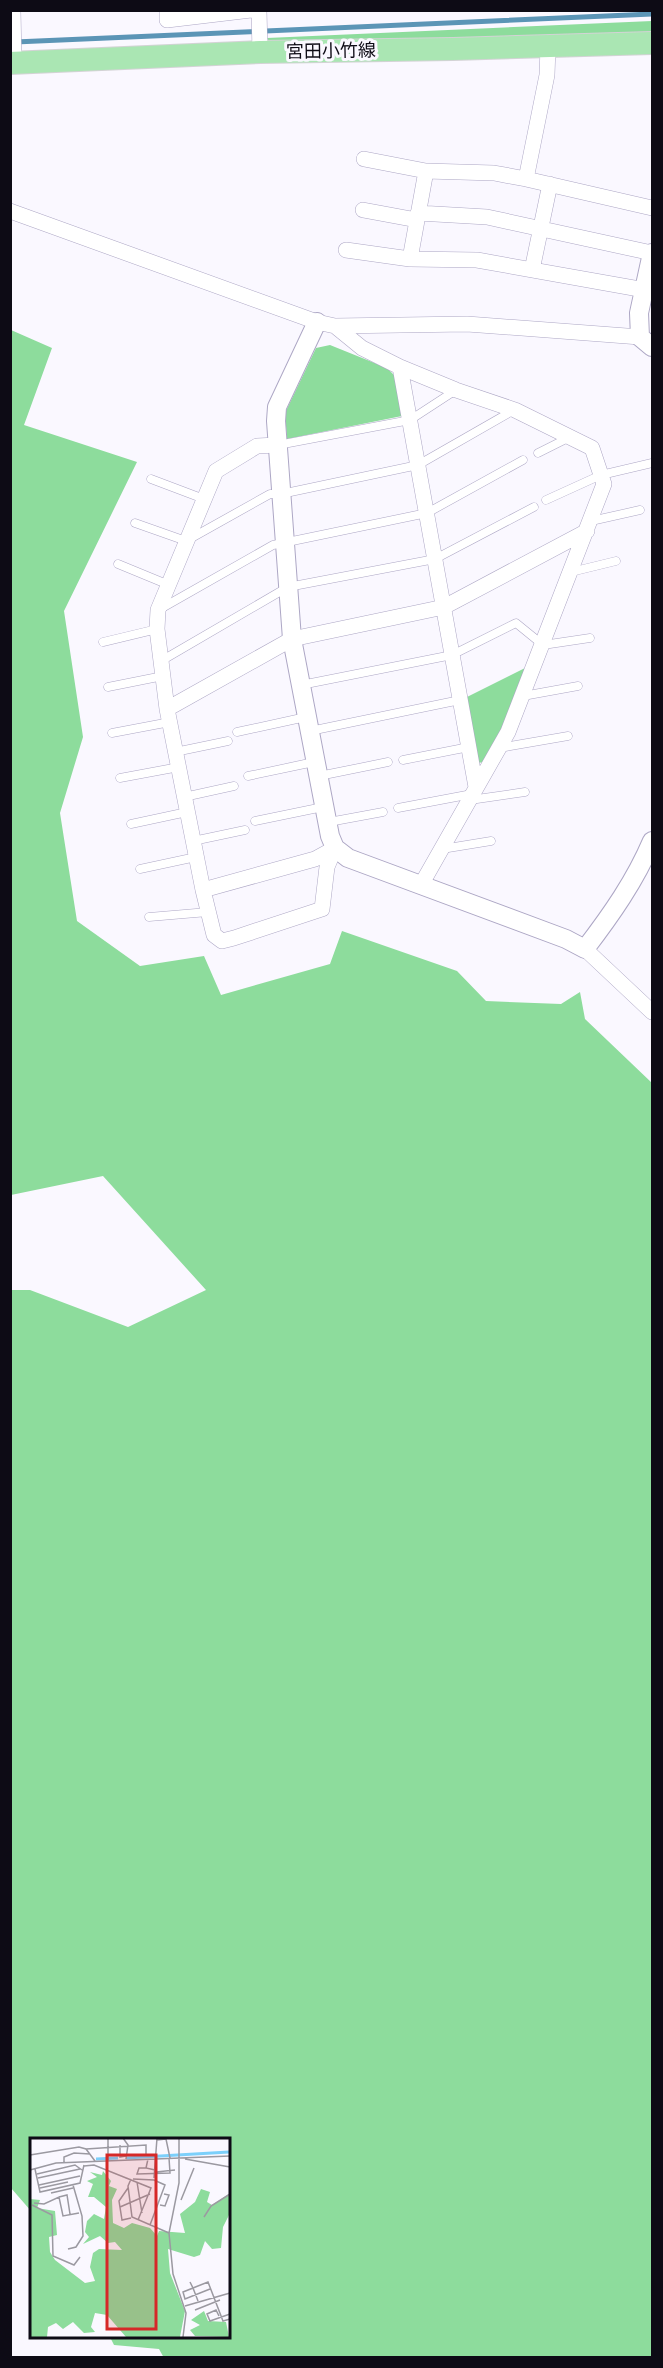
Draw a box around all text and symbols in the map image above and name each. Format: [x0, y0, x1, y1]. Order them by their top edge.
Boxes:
street label: 宮田小竹線 [286, 40, 376, 65]
inset map [30, 2138, 230, 2338]

